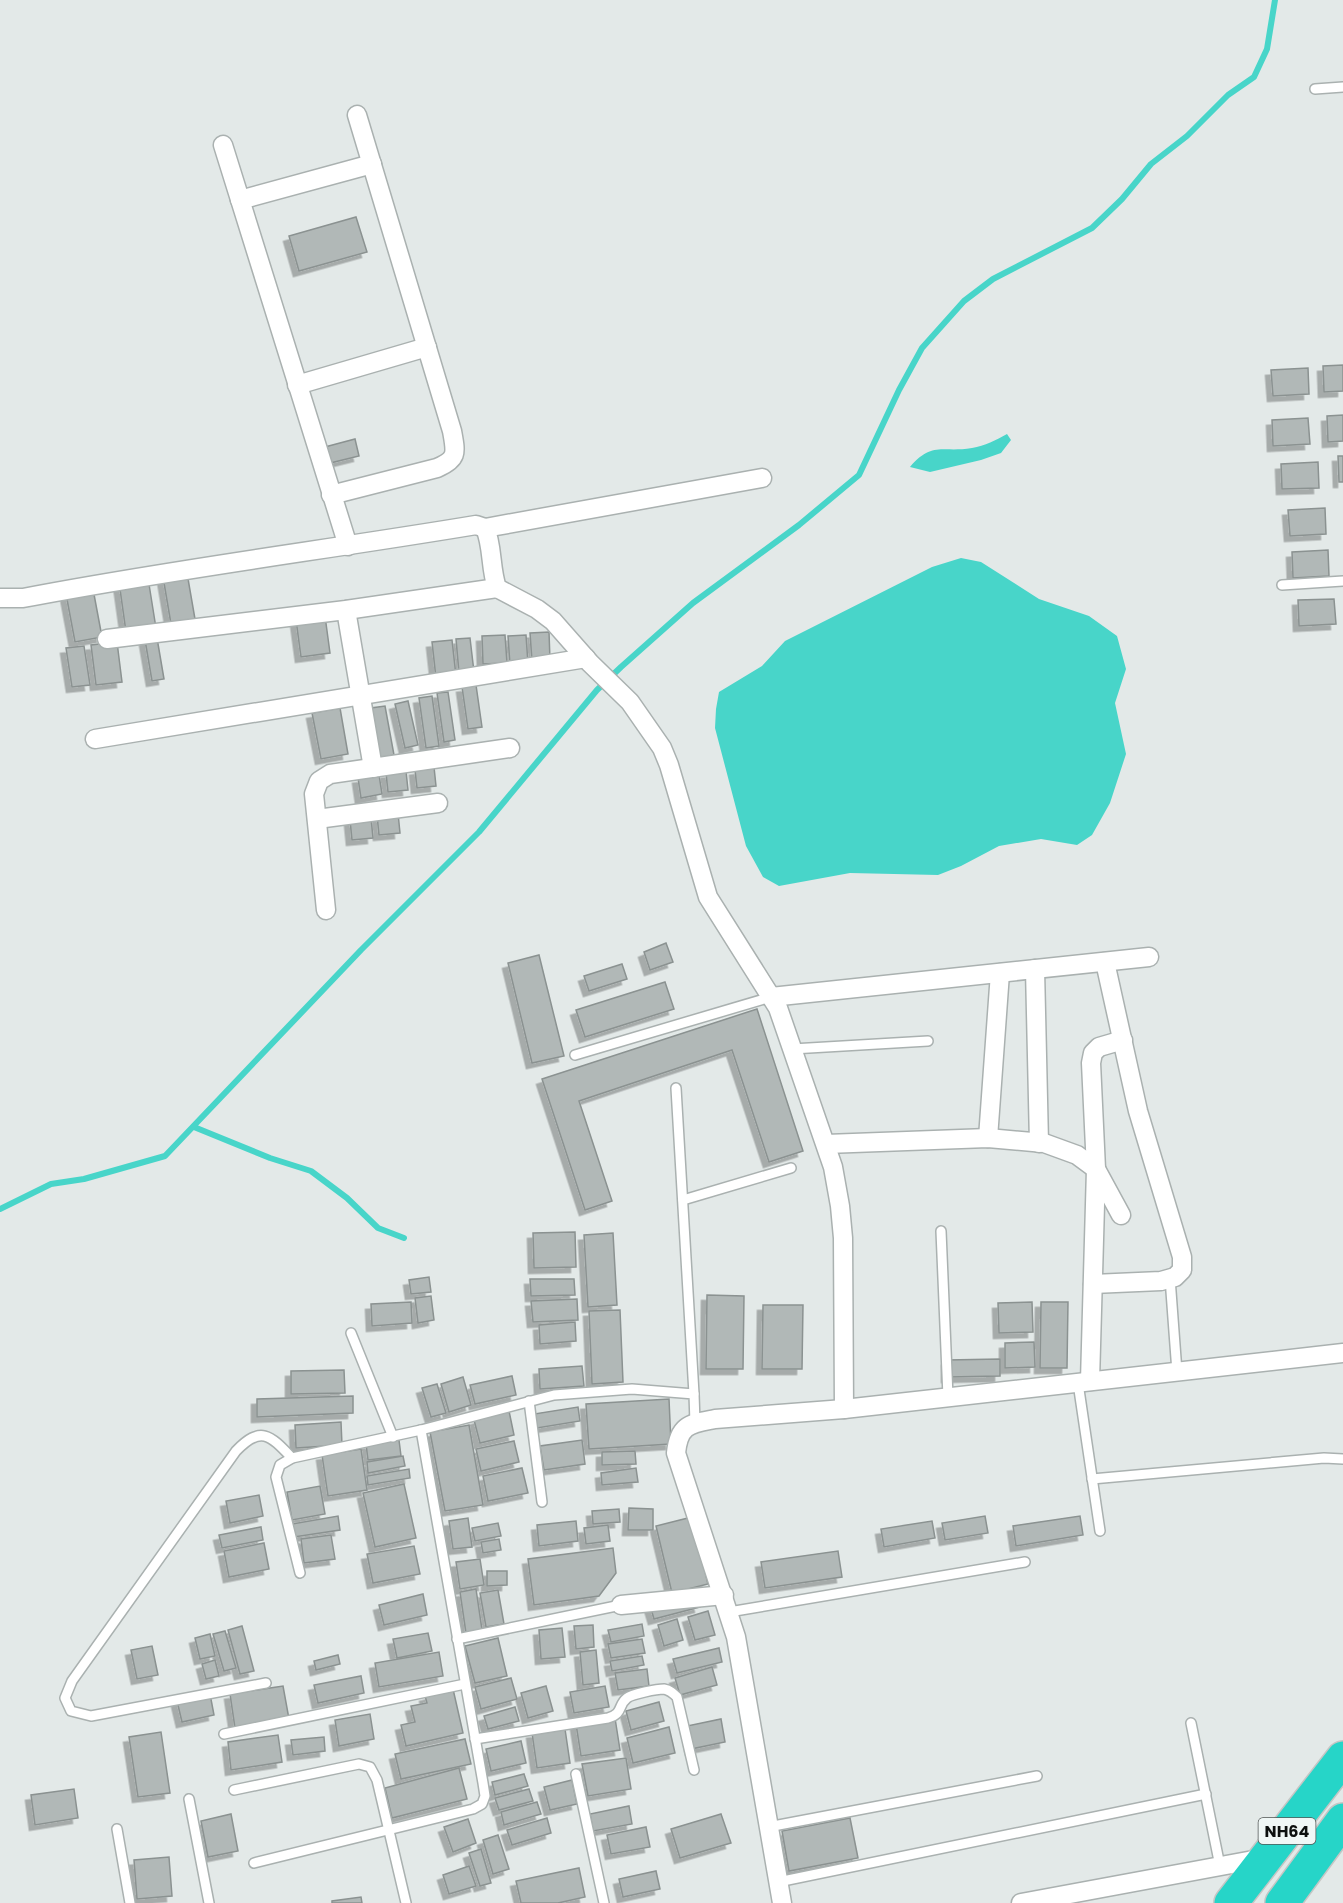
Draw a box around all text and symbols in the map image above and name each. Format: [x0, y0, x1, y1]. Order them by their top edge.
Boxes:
road number: NH64 [1258, 1818, 1316, 1844]

